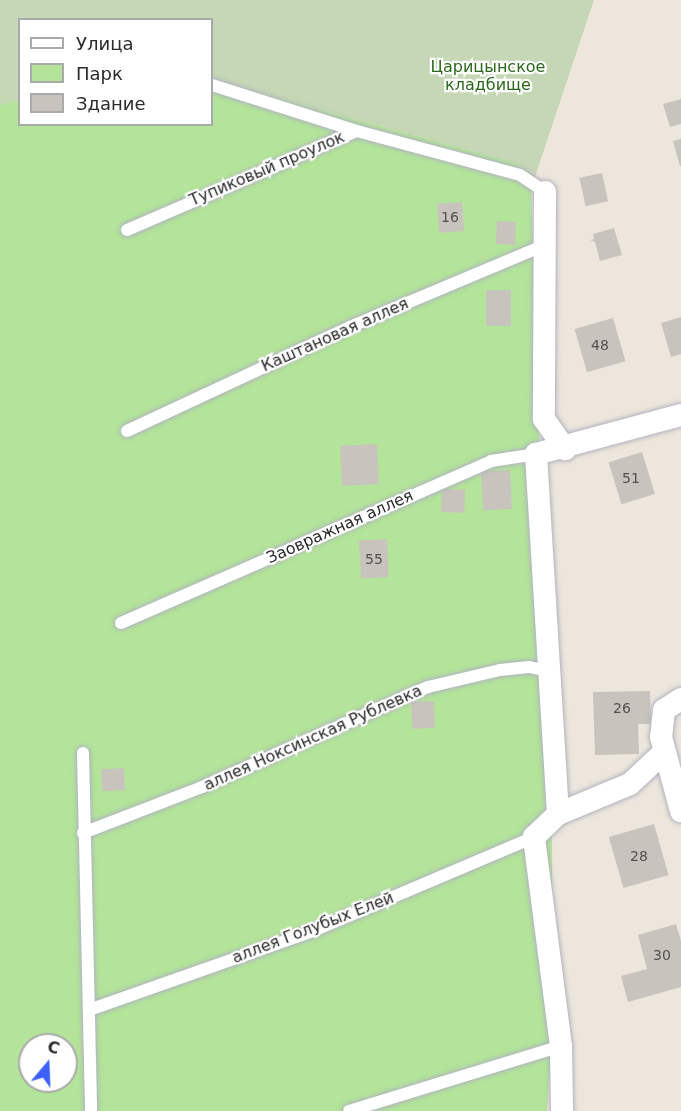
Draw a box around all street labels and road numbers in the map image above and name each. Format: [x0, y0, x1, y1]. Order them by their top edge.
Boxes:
street label: Тупиковый проулок [187, 128, 347, 210]
street label: Каштановая аллея [259, 294, 411, 376]
street label: Заовражная аллея [264, 486, 416, 568]
street label: аллея Ноксинская Рублевка [201, 681, 425, 795]
street label: аллея Голубых Елей [229, 888, 397, 968]

